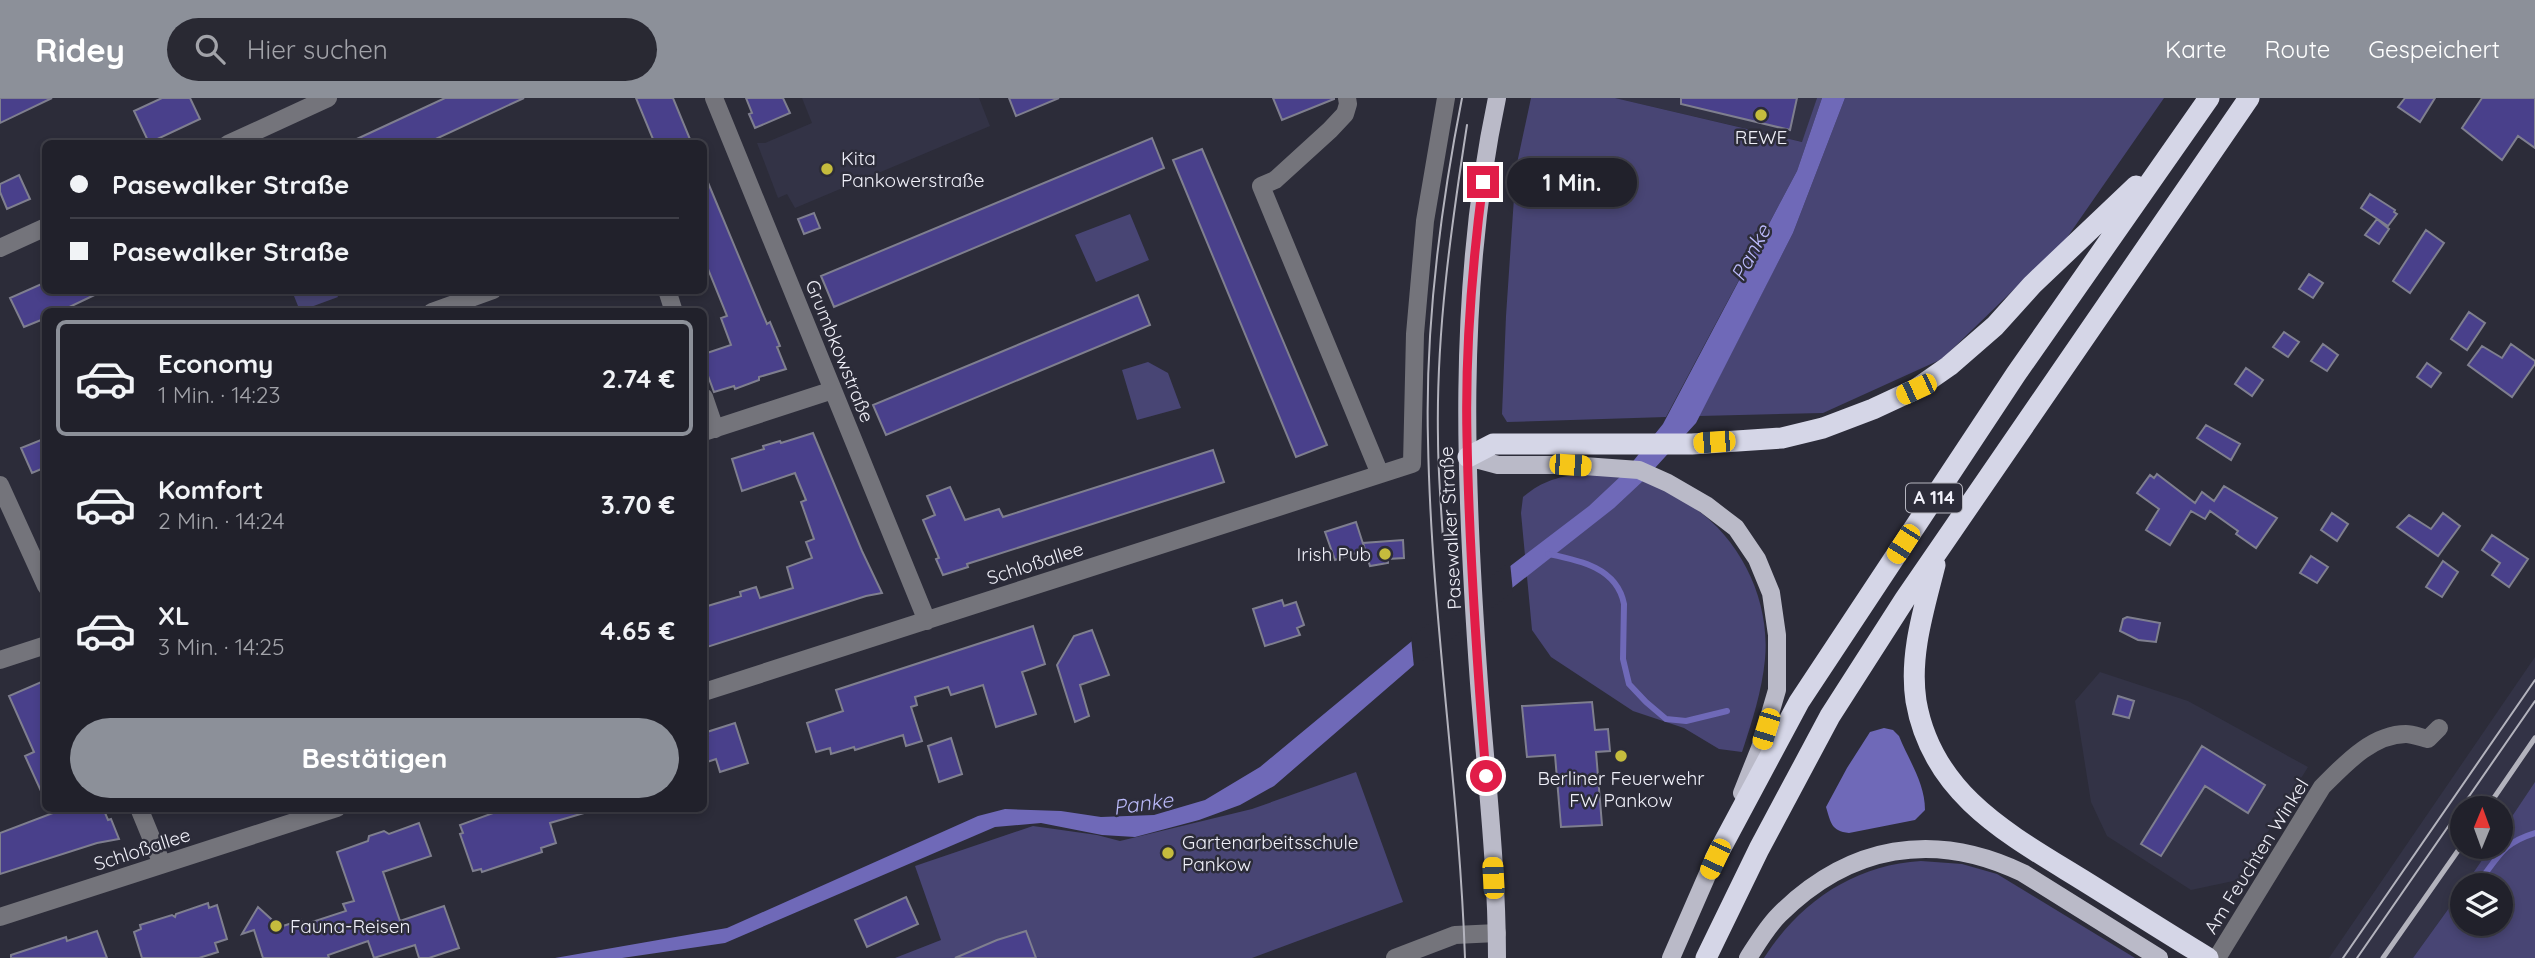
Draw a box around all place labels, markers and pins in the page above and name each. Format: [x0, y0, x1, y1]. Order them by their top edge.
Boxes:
marker: REWE [1753, 107, 1769, 123]
place label: REWE [1735, 125, 1787, 149]
place label: Kita Pankowerstraße [841, 146, 985, 192]
marker: Kita Pankowerstraße [819, 161, 835, 177]
place label: Irish Pub [1296, 542, 1371, 566]
marker: Irish Pub [1377, 546, 1393, 562]
marker: Berliner Feuerwehr FW Pankow [1613, 748, 1629, 764]
place label: Berliner Feuerwehr FW Pankow [1537, 766, 1705, 812]
place label: Gartenarbeitsschule Pankow [1182, 830, 1359, 876]
marker: Gartenarbeitsschule Pankow [1160, 845, 1176, 861]
place label: Fauna-Reisen [290, 914, 410, 938]
marker: Fauna-Reisen [268, 918, 284, 934]

